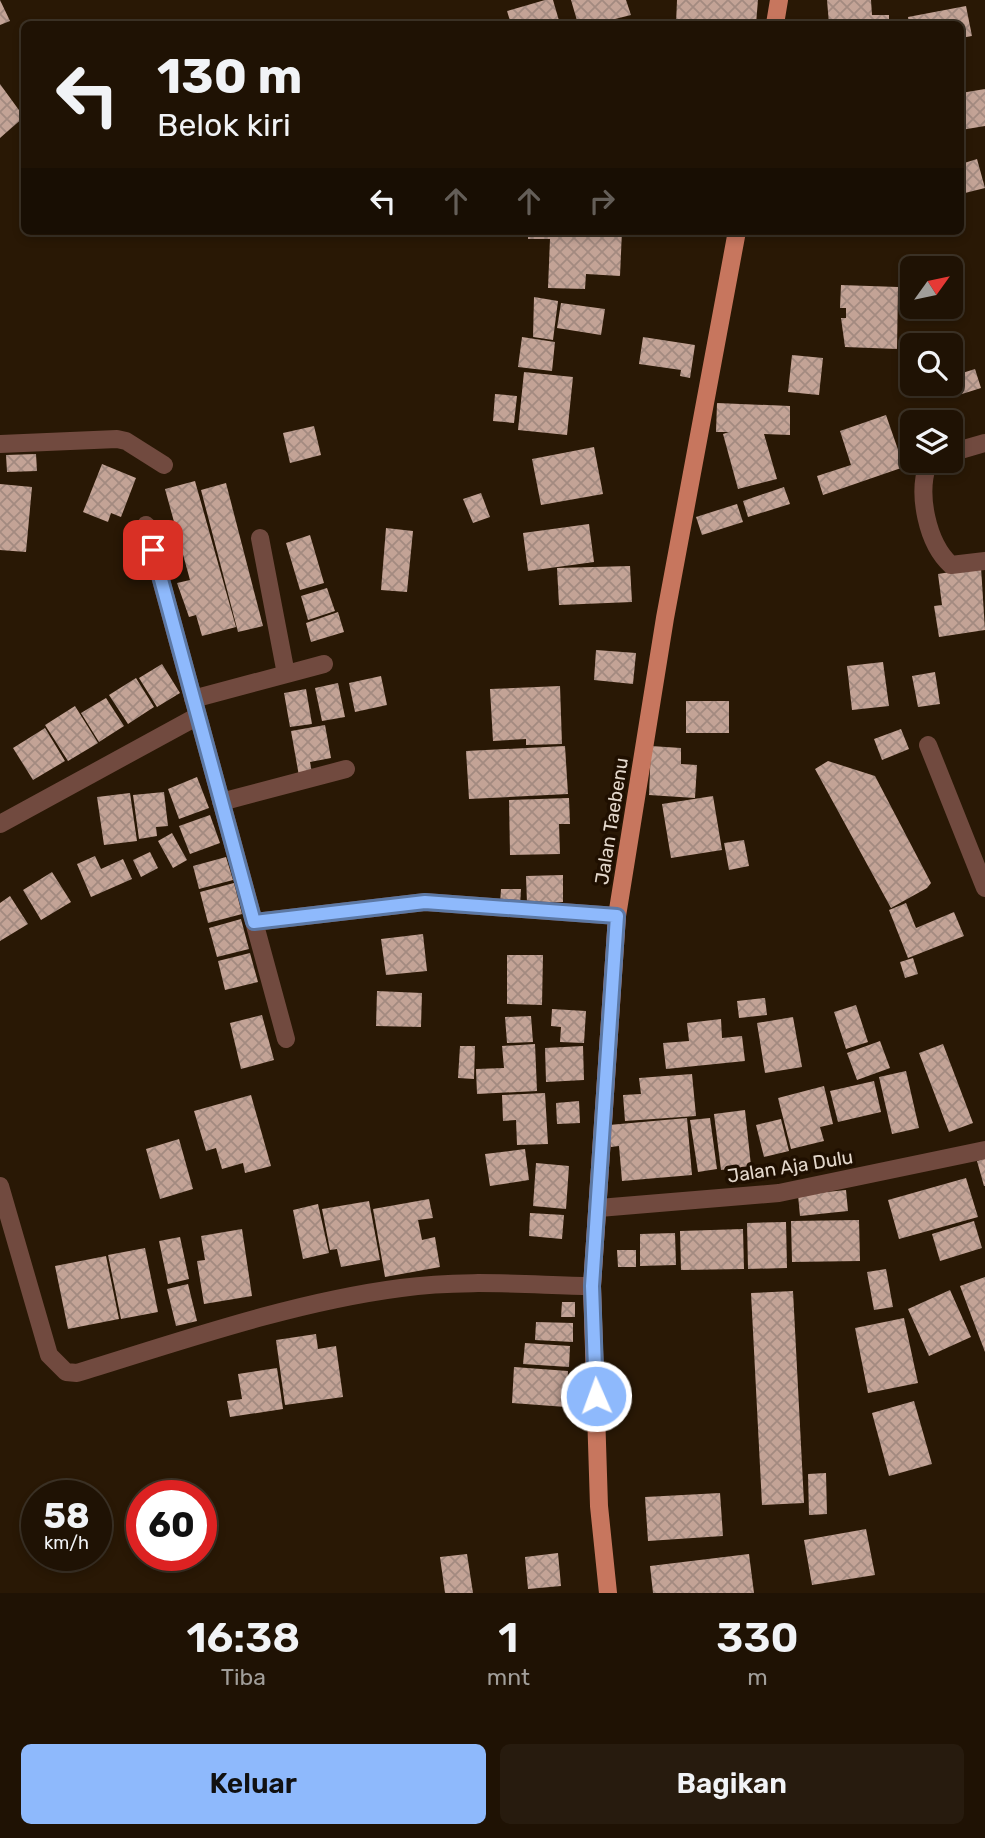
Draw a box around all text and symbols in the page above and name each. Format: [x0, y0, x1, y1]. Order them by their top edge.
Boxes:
text: 130 m [157, 47, 302, 105]
icon: left [42, 49, 133, 140]
text: Belok kiri [157, 106, 291, 144]
icon: left [364, 182, 402, 220]
icon: ahead [437, 182, 475, 220]
icon: ahead [510, 182, 548, 220]
icon: right [583, 182, 621, 220]
north arrow [900, 256, 962, 318]
map controls [900, 256, 963, 473]
button: search [900, 333, 963, 396]
button: layers [900, 410, 963, 473]
pin [123, 520, 183, 580]
icon: arrive [134, 531, 172, 569]
street label: Jalan Taebenu [590, 756, 633, 886]
street label: Jalan Aja Dulu [726, 1145, 855, 1188]
position arrow [559, 1359, 633, 1433]
speed limit sign: 60 [126, 1480, 217, 1571]
text: 58 [43, 1495, 90, 1537]
text: km/h [44, 1532, 89, 1554]
text: 16:38 [186, 1613, 300, 1663]
text: 1 [498, 1613, 518, 1663]
text: 330 [716, 1613, 799, 1663]
text: Tiba [221, 1663, 266, 1691]
text: mnt [487, 1663, 530, 1691]
text: m [747, 1663, 768, 1691]
button: Keluar [21, 1744, 486, 1824]
button: Bagikan [500, 1744, 964, 1824]

